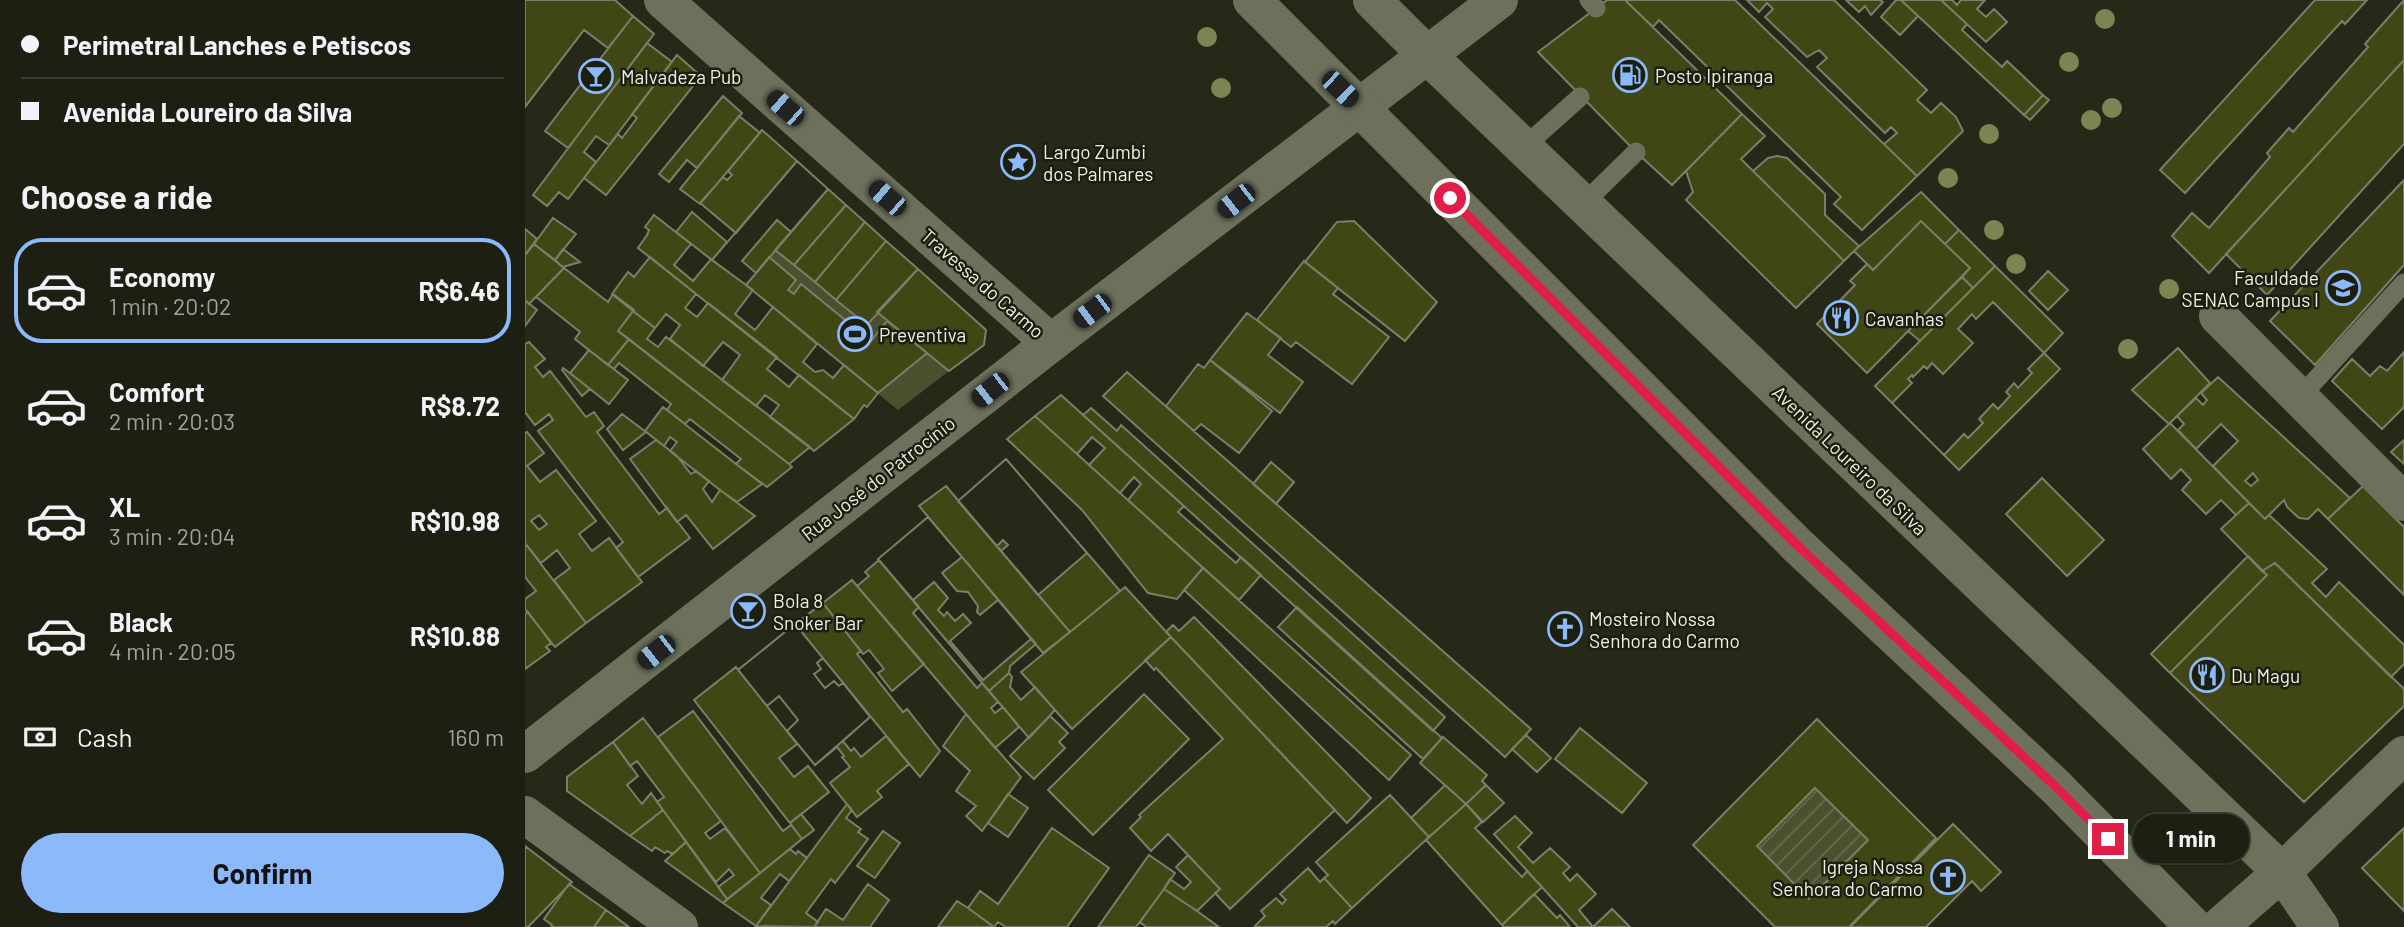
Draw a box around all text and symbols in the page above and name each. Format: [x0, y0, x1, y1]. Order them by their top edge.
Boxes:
text: Perimetral Lanches e Petiscos [63, 29, 411, 60]
fuel station icon: Posto Ipiranga [1611, 56, 1649, 94]
bar icon: Malvadeza Pub [577, 57, 615, 95]
place label: Posto Ipiranga [1655, 64, 1773, 87]
place label: Malvadeza Pub [621, 65, 741, 88]
car [1318, 67, 1363, 111]
car [763, 86, 808, 130]
text: Avenida Loureiro da Silva [63, 96, 352, 127]
place label: Largo Zumbi dos Palmares [1043, 140, 1153, 185]
place icon: Largo Zumbi dos Palmares [999, 143, 1037, 181]
car [865, 176, 910, 220]
text: Choose a ride [21, 177, 213, 215]
car [1213, 180, 1260, 222]
route start [1434, 182, 1466, 214]
street label: Travessa do Carmo [917, 223, 1049, 343]
icon: car [25, 259, 88, 322]
text: Economy [109, 261, 215, 292]
place label: Faculdade SENAC Campus I [2182, 266, 2319, 311]
school or university icon: Faculdade SENAC Campus I [2324, 269, 2362, 307]
text: R$6.46 [418, 275, 500, 306]
car [1069, 290, 1116, 332]
text: 1 min · 20:02 [109, 292, 231, 320]
restaurant icon: Cavanhas [1822, 299, 1860, 337]
place label: Cavanhas [1865, 307, 1944, 330]
sports icon: Preventiva [836, 315, 874, 353]
place label: Preventiva [879, 323, 966, 346]
car [967, 369, 1014, 411]
icon: car [25, 374, 88, 437]
text: Comfort [109, 376, 205, 407]
street label: Avenida Loureiro da Silva [1768, 380, 1932, 540]
text: R$8.72 [421, 390, 500, 421]
text: 2 min · 20:03 [109, 407, 235, 435]
street label: Rua José do Patrocínio [797, 411, 959, 545]
icon: car [25, 489, 88, 552]
text: XL [109, 491, 140, 522]
text: R$10.98 [410, 505, 500, 536]
text: 3 min · 20:04 [109, 522, 236, 550]
place label: Bola 8 Snoker Bar [773, 589, 863, 634]
bar icon: Bola 8 Snoker Bar [729, 592, 767, 630]
icon: car [25, 604, 88, 667]
text: Black [109, 606, 173, 637]
place label: Mosteiro Nossa Senhora do Carmo [1589, 607, 1740, 652]
church icon: Mosteiro Nossa Senhora do Carmo [1546, 610, 1584, 648]
text: R$10.88 [410, 620, 500, 651]
car [633, 631, 680, 673]
text: 4 min · 20:05 [109, 637, 236, 665]
restaurant icon: Du Magu [2188, 656, 2226, 694]
place label: Du Magu [2231, 664, 2300, 687]
icon: cash [21, 718, 59, 756]
text: Cash [77, 721, 132, 752]
text: 160 m [447, 723, 504, 751]
callout: 1 min [2133, 814, 2248, 864]
route end [2092, 823, 2124, 855]
text: 1 min [2166, 824, 2216, 852]
button: Confirm [21, 833, 504, 913]
place label: Igreja Nossa Senhora do Carmo [1772, 855, 1923, 900]
church icon: Igreja Nossa Senhora do Carmo [1929, 858, 1967, 896]

